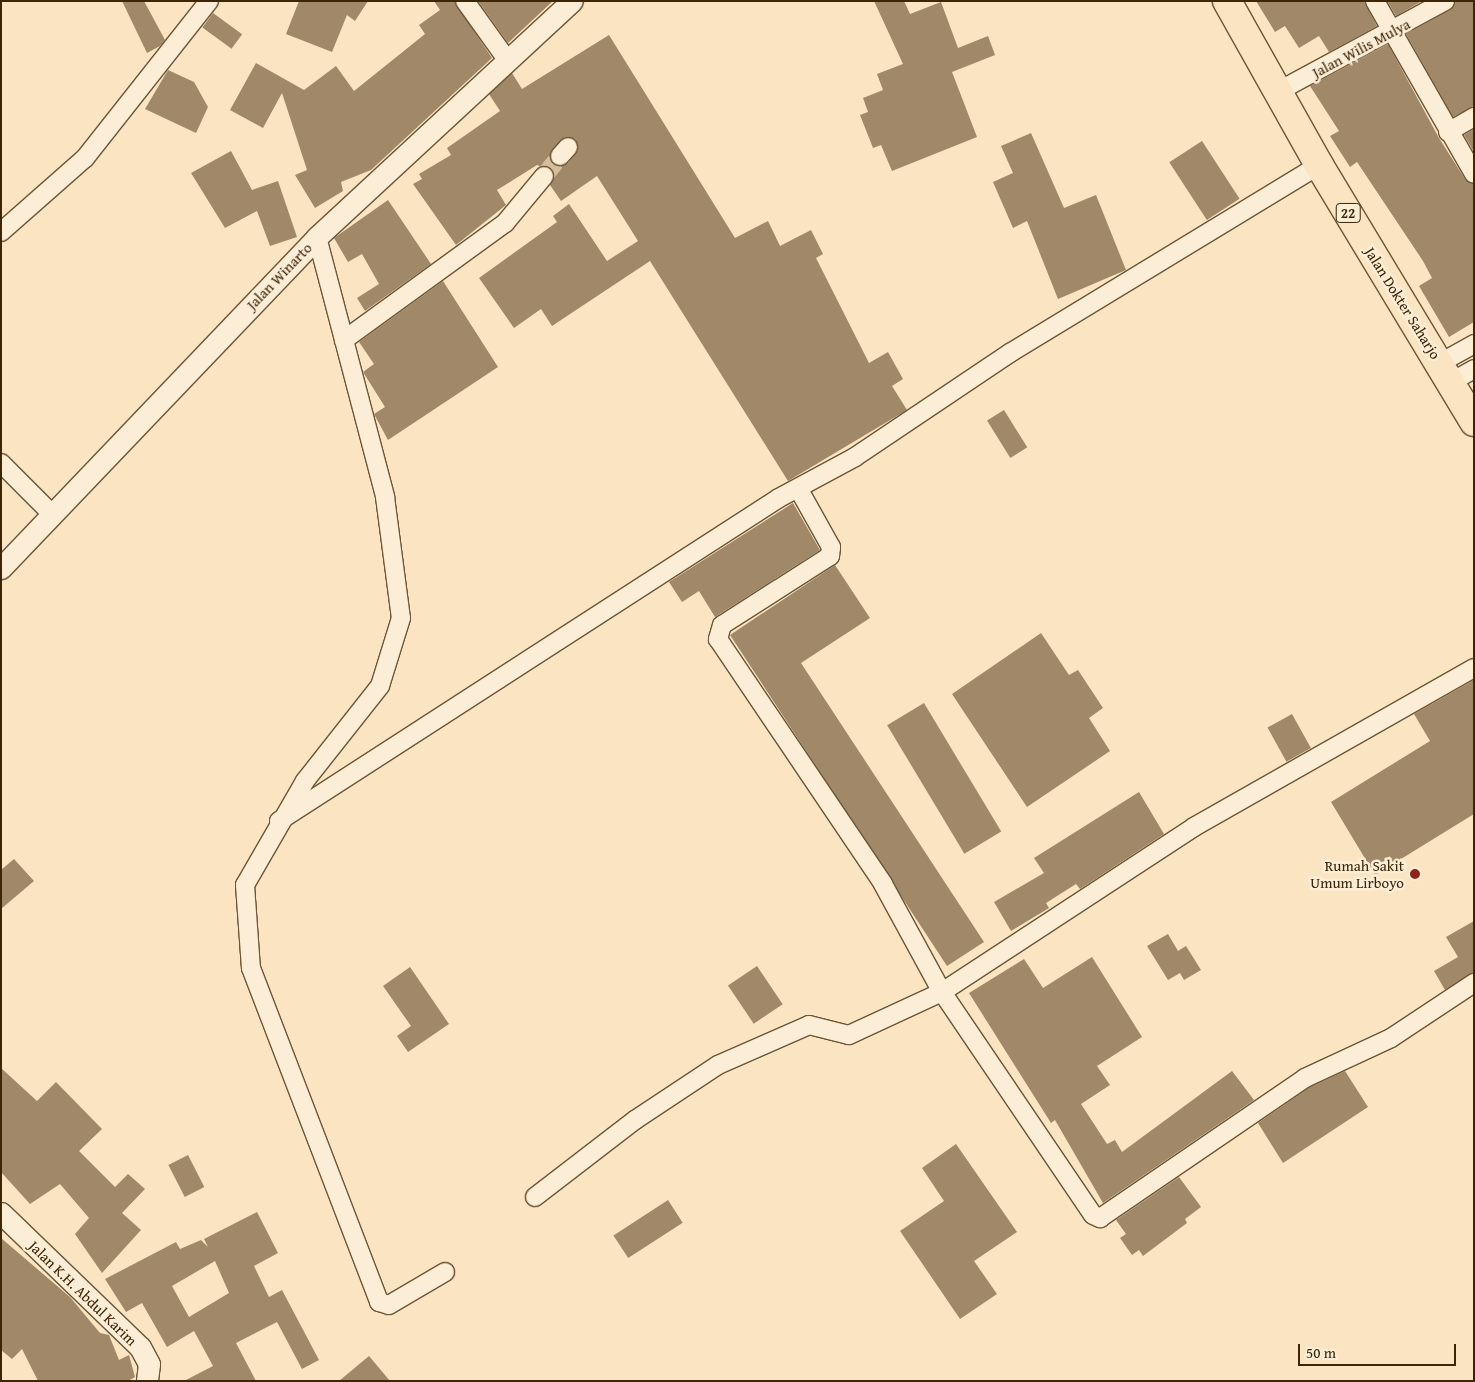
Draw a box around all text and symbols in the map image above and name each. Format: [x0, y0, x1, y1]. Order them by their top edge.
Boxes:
street label: Jalan Wilis Mulya [1309, 15, 1413, 81]
road number: 22 [1336, 202, 1360, 224]
street label: Jalan Winarto [243, 239, 315, 313]
street label: Jalan Dokter Saharjo [1361, 244, 1445, 362]
place label: Rumah Sakit Umum Lirboyo [1310, 856, 1404, 891]
marker: Rumah Sakit Umum Lirboyo [1408, 867, 1422, 881]
street label: Jalan K.H. Abdul Karim [25, 1237, 141, 1349]
scale bar [1300, 1334, 1458, 1366]
text: 50 m [1306, 1342, 1336, 1363]

